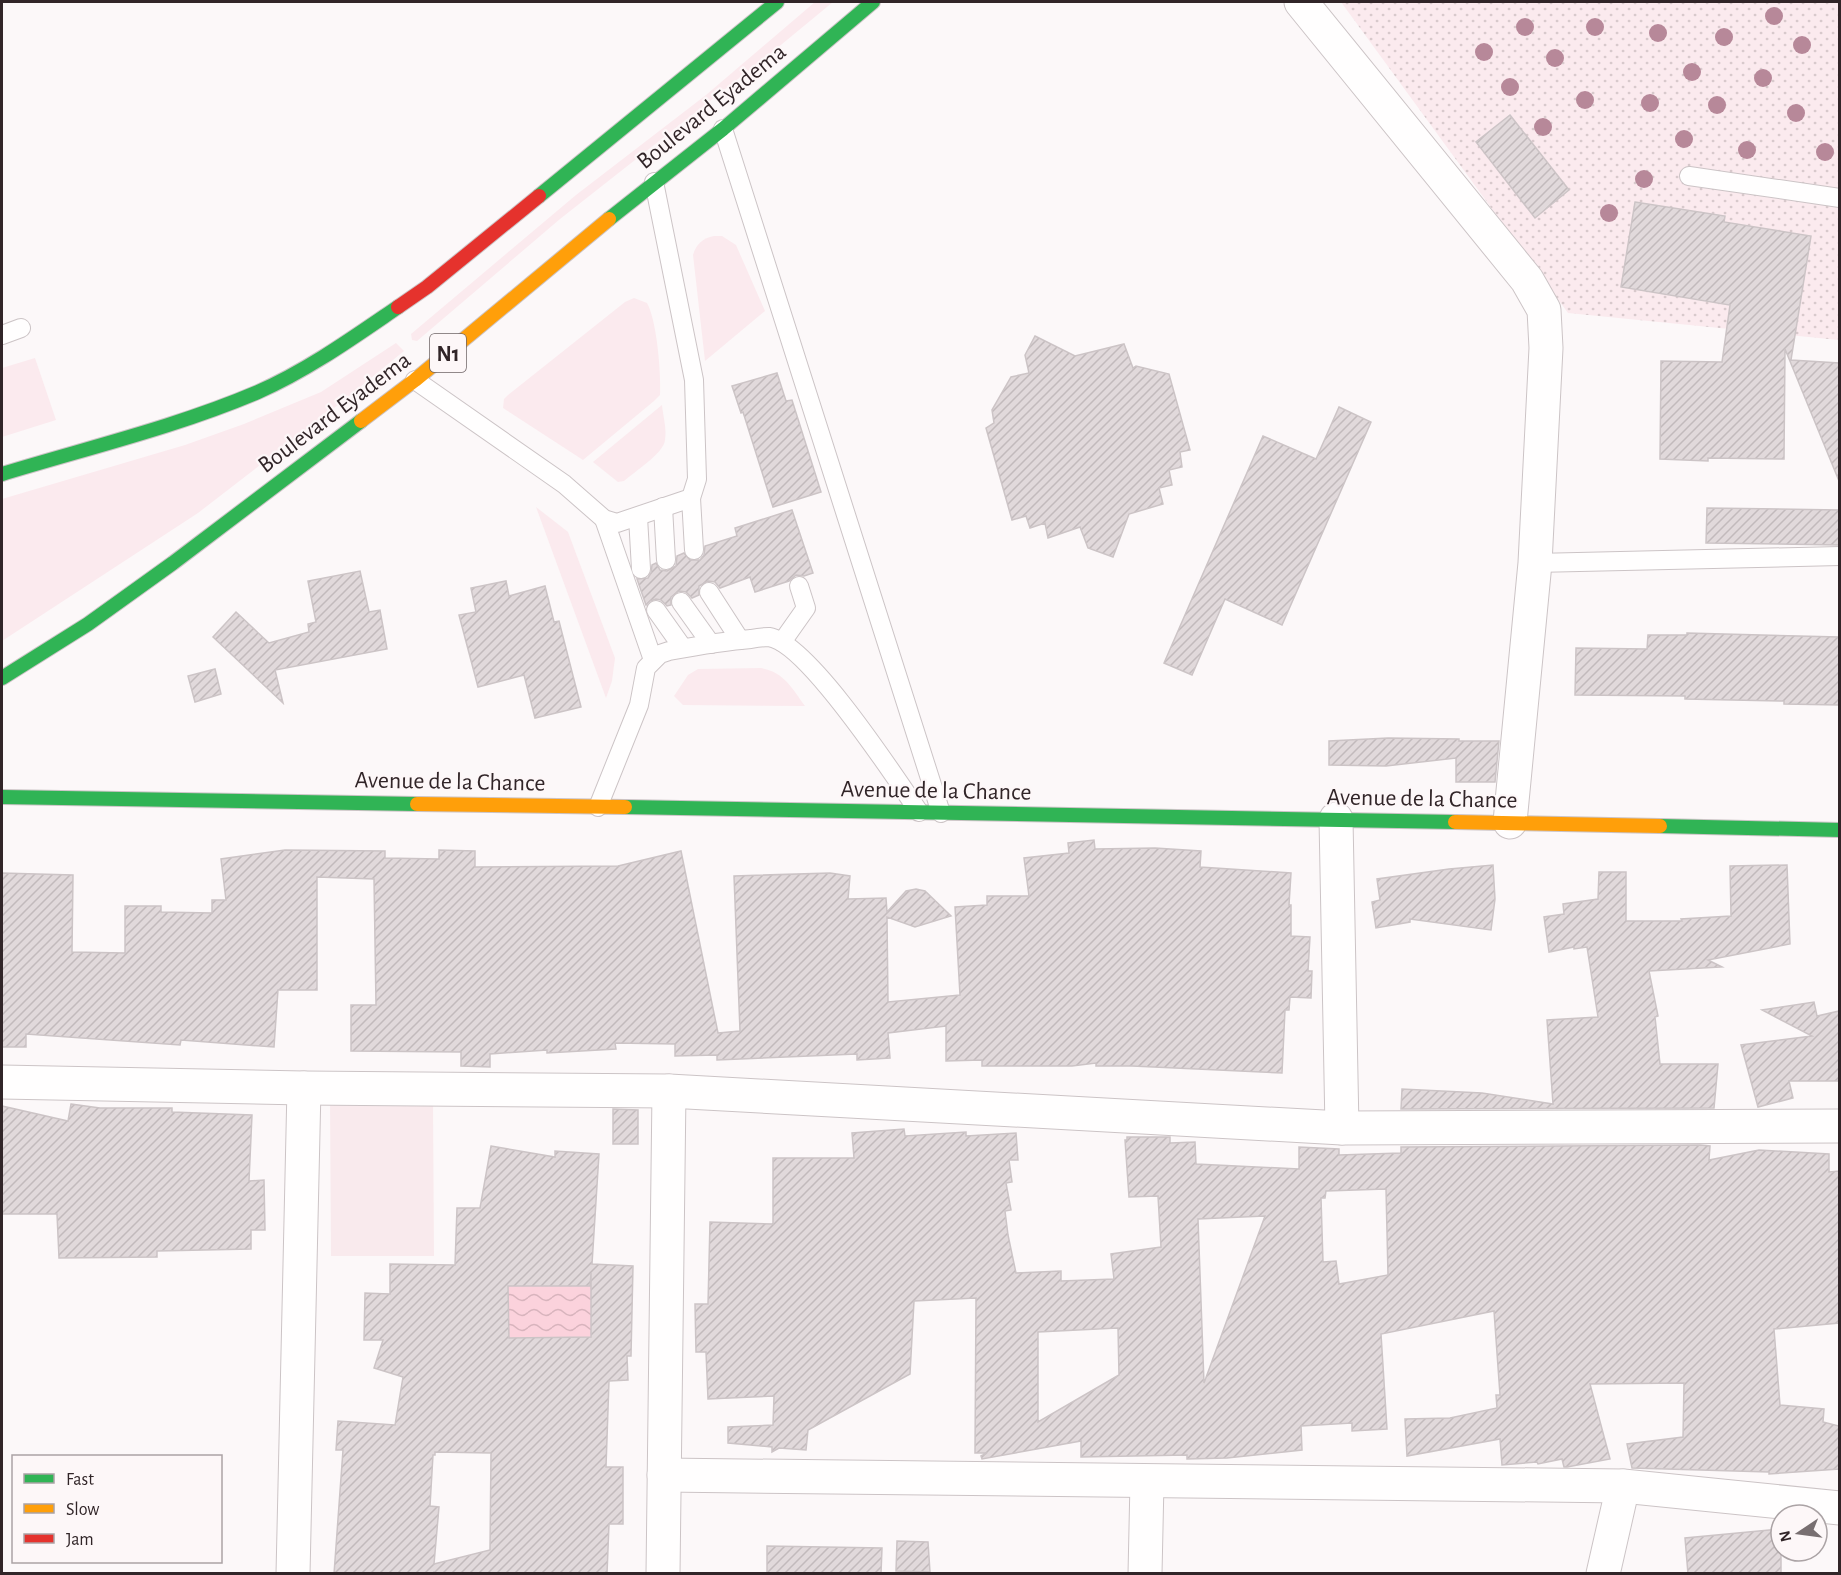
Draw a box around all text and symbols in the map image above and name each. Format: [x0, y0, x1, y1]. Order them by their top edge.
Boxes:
street label: Boulevard Eyadema [633, 40, 791, 174]
road number: N1 [430, 334, 466, 372]
street label: Boulevard Eyadema [254, 348, 415, 478]
street label: Avenue de la Chance [354, 768, 546, 796]
street label: Avenue de la Chance [840, 777, 1032, 805]
street label: Avenue de la Chance [1326, 785, 1518, 813]
legend [12, 1455, 222, 1563]
text: Fast [66, 1471, 94, 1489]
text: Slow [66, 1501, 99, 1519]
north arrow [1769, 1503, 1829, 1563]
text: N [1776, 1529, 1794, 1543]
text: Jam [66, 1531, 94, 1549]

